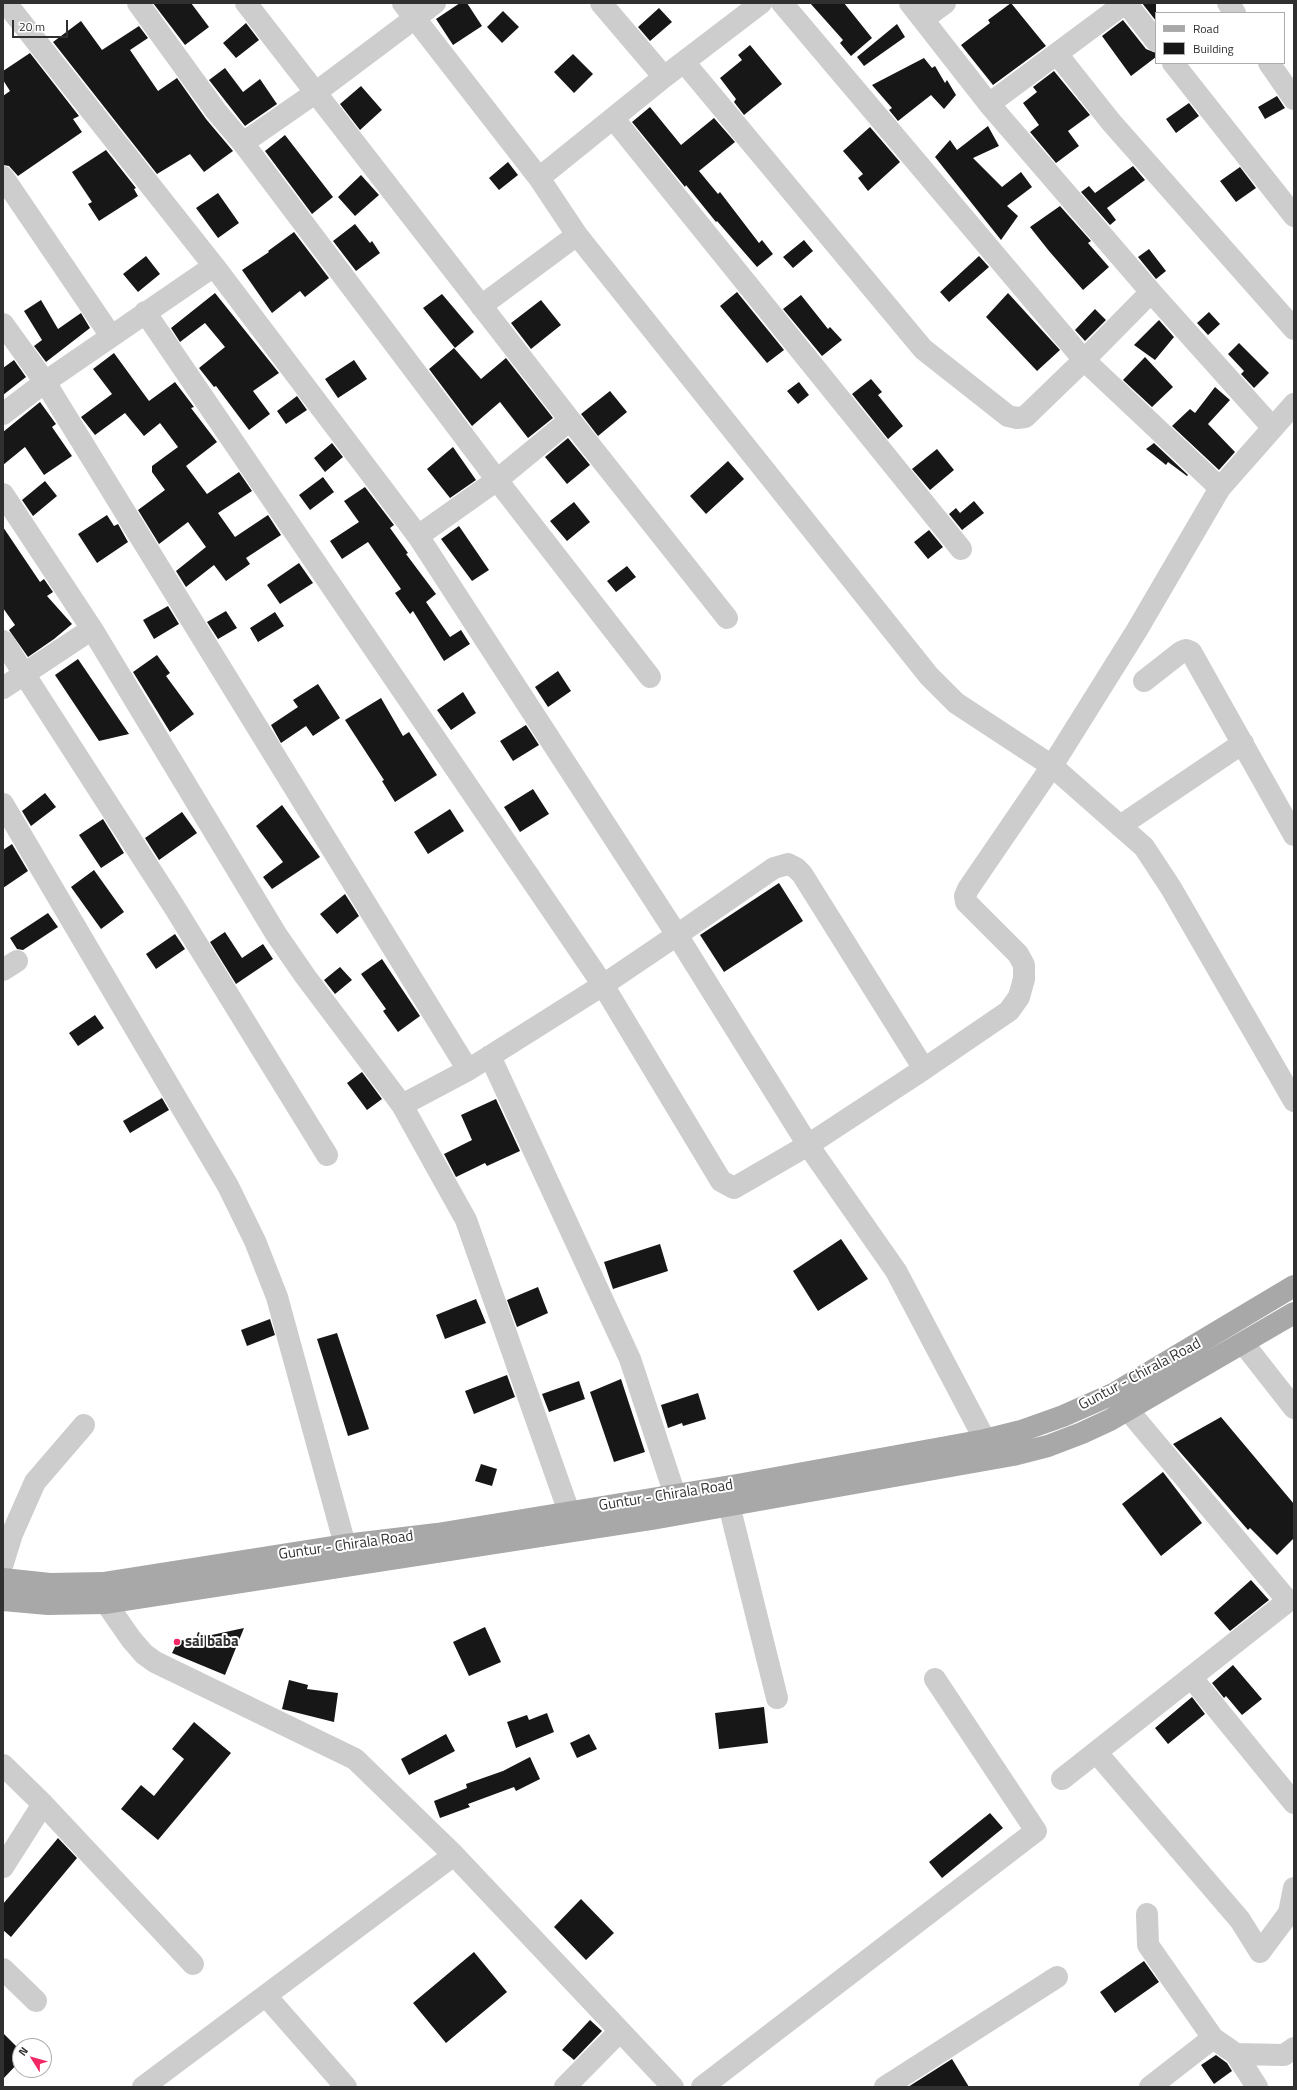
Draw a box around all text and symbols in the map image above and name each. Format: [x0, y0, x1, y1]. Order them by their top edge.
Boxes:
scale bar [14, 12, 70, 38]
legend [1155, 12, 1285, 64]
text: 20 m [19, 17, 45, 36]
text: Road [1193, 19, 1219, 38]
text: Building [1193, 39, 1234, 58]
street label: Guntur - Chirala Road [1076, 1335, 1204, 1415]
street label: Guntur - Chirala Road [598, 1476, 734, 1516]
street label: Guntur - Chirala Road [278, 1528, 414, 1564]
place label: sai baba [185, 1633, 239, 1651]
marker: sai baba [172, 1637, 182, 1647]
north arrow [12, 2038, 52, 2078]
text: N [15, 2044, 32, 2059]

